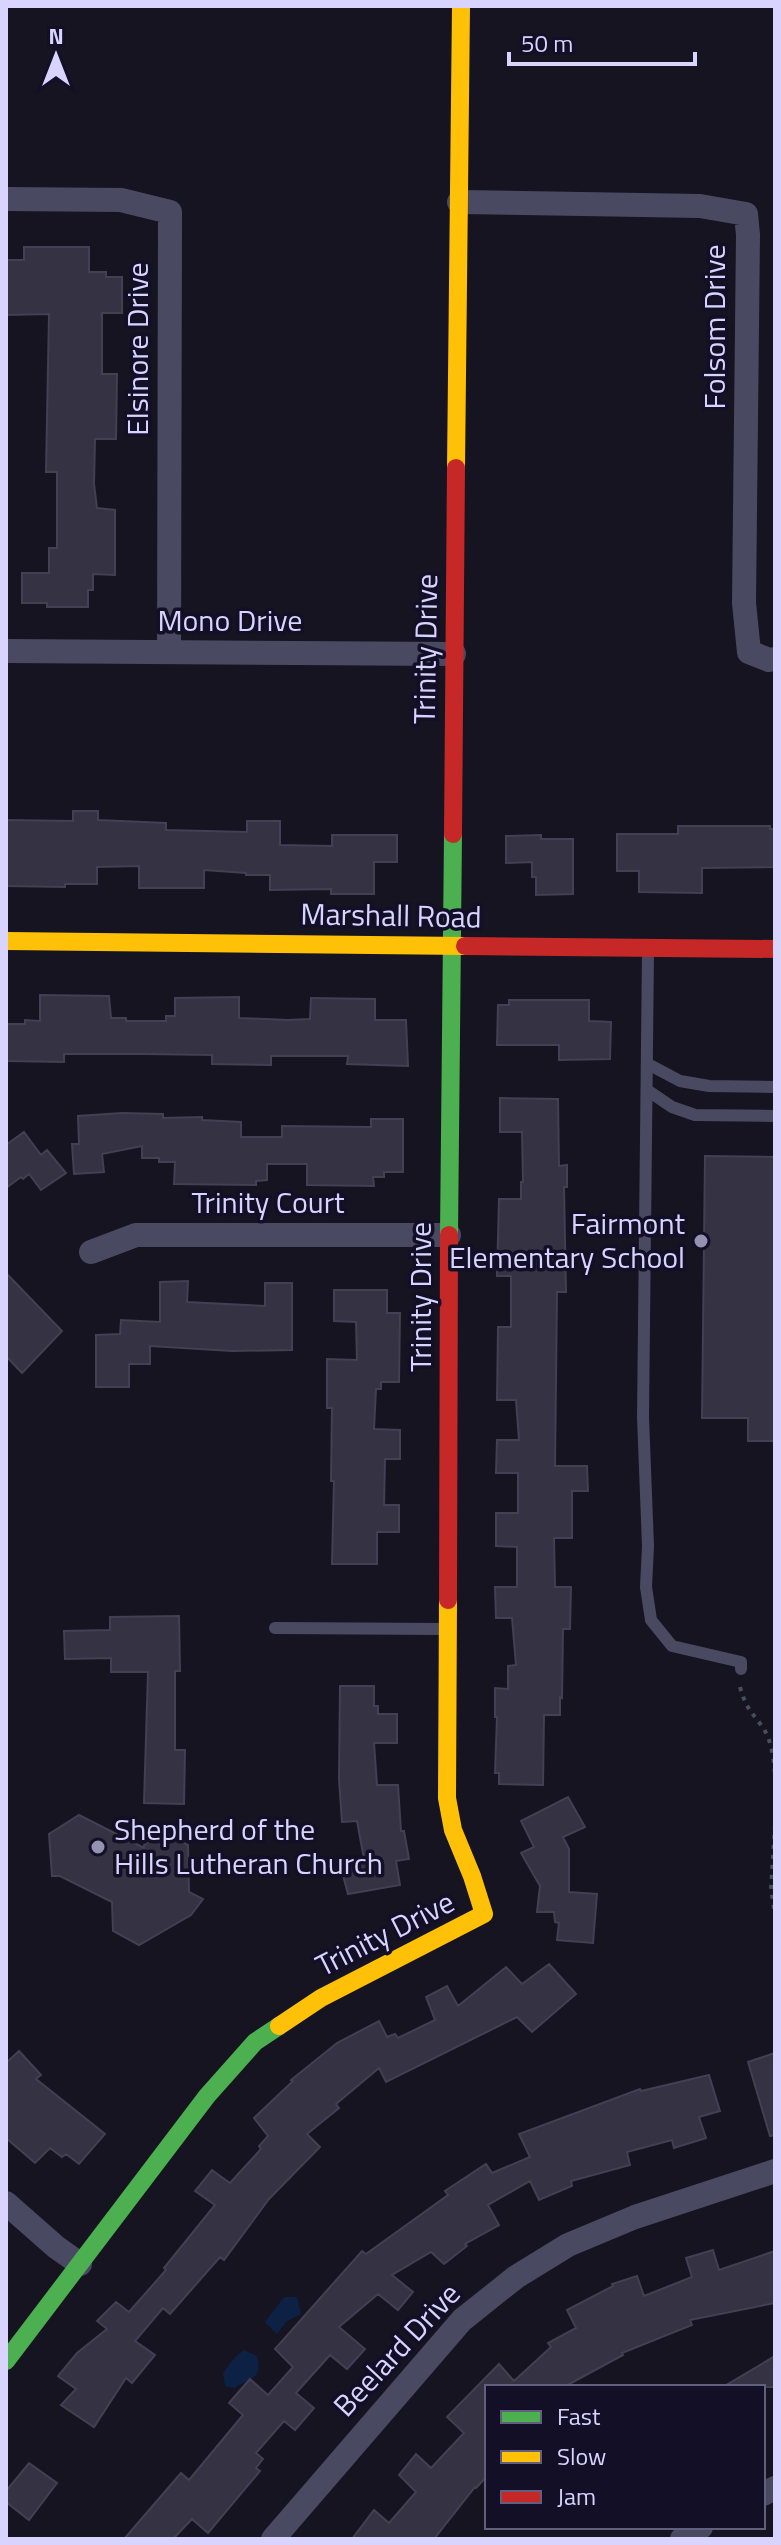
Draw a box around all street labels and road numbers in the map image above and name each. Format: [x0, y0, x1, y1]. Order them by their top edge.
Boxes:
street label: Folsom Drive [691, 244, 737, 410]
street label: Elsinore Drive [114, 262, 160, 436]
street label: Trinity Drive [401, 574, 449, 724]
street label: Mono Drive [157, 597, 303, 643]
street label: Marshall Road [300, 890, 482, 940]
street label: Trinity Court [191, 1179, 345, 1225]
street label: Trinity Drive [397, 1222, 443, 1372]
street label: Trinity Drive [307, 1879, 462, 1988]
street label: Beelard Drive [322, 2272, 471, 2427]

